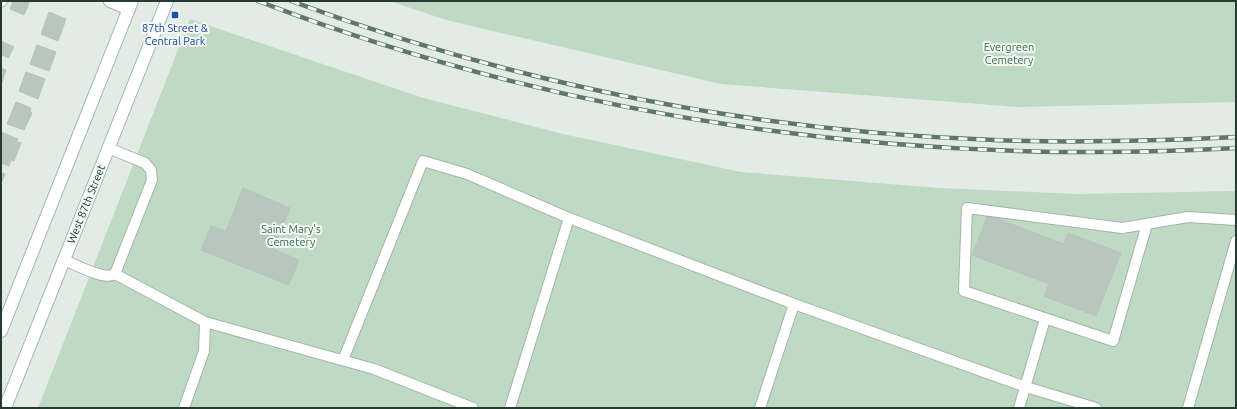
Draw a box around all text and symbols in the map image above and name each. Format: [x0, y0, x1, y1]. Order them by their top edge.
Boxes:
marker: 87th Street & Central Park [170, 10, 180, 20]
place label: 87th Street & Central Park [142, 22, 209, 47]
park label: Evergreen Cemetery [984, 41, 1034, 66]
street label: West 87th Street [65, 162, 108, 245]
park label: Saint Mary's Cemetery [261, 223, 321, 248]

